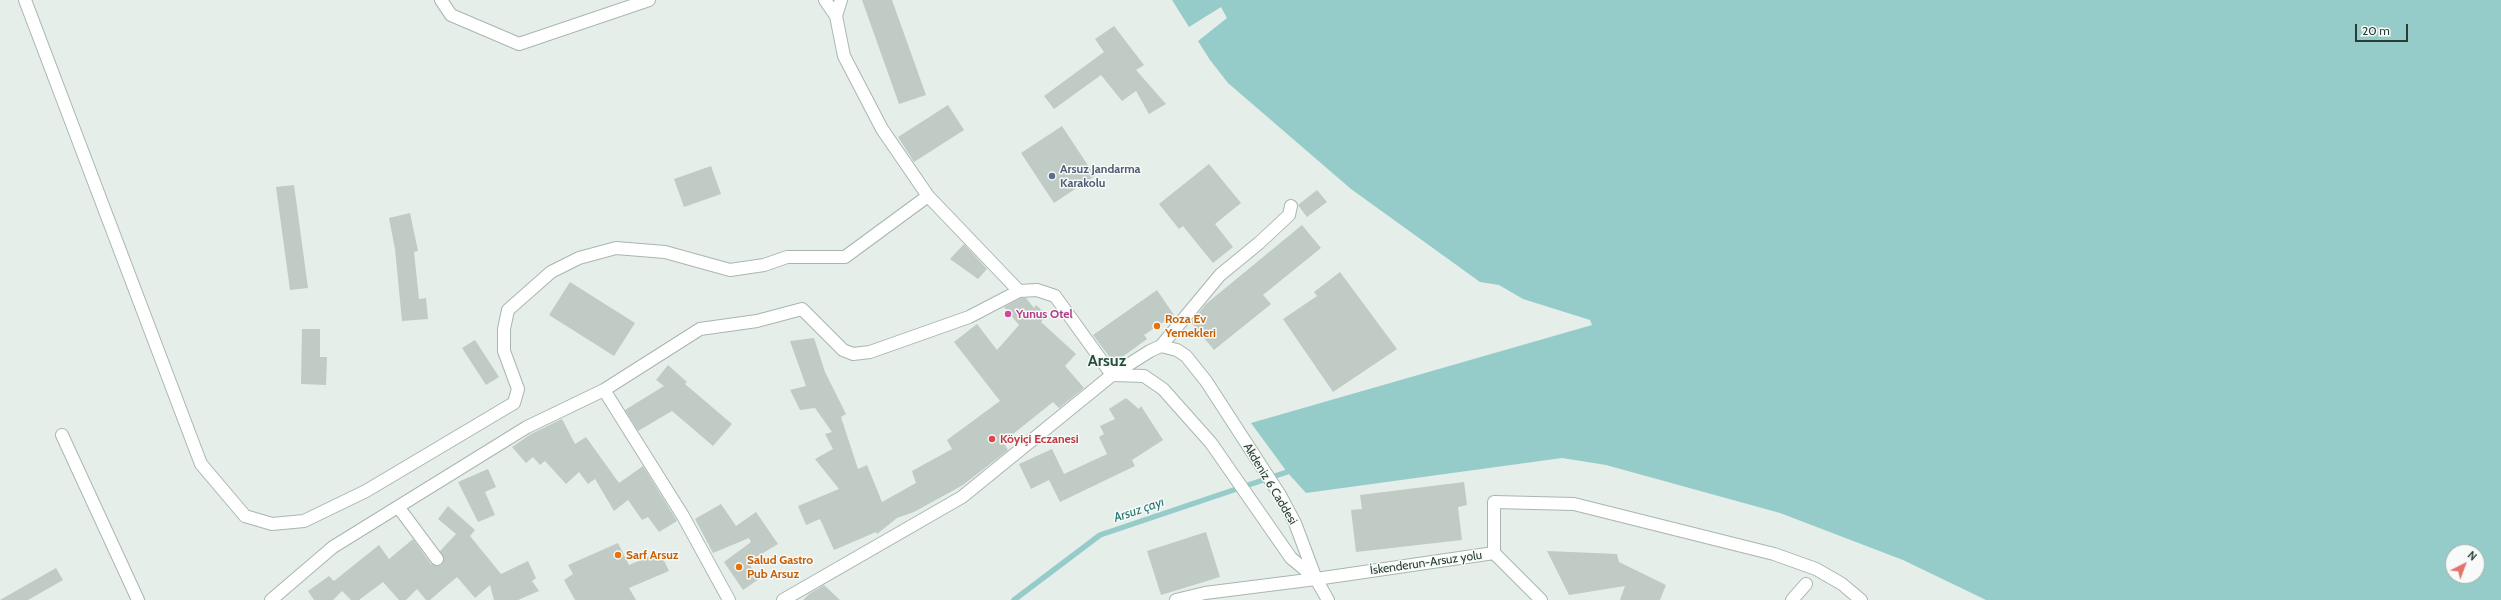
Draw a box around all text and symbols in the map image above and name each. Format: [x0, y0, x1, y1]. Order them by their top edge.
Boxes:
scale bar [2357, 16, 2410, 42]
text: 20 m [2362, 23, 2390, 38]
place label: Arsuz Jandarma Karakolu [1060, 162, 1141, 190]
marker: Arsuz Jandarma Karakolu [1047, 171, 1057, 181]
place label: Yunus Otel [1016, 307, 1073, 321]
marker: Yunus Otel [1003, 309, 1013, 319]
place label: Roza Ev Yemekleri [1165, 312, 1216, 340]
marker: Roza Ev Yemekleri [1152, 321, 1162, 331]
district label: Arsuz [1088, 351, 1126, 371]
place label: Köyiçi Eczanesi [1000, 432, 1079, 446]
marker: Köyiçi Eczanesi [987, 434, 997, 444]
street label: Akdeniz 6 Caddesi [1240, 441, 1300, 527]
water label: Arsuz çayı [1112, 494, 1166, 526]
north arrow [2445, 544, 2485, 584]
place label: Sarf Arsuz [626, 548, 678, 562]
street label: İskenderun-Arsuz yolu [1369, 548, 1483, 578]
text: N [2465, 548, 2480, 564]
marker: Sarf Arsuz [613, 550, 623, 560]
place label: Salud Gastro Pub Arsuz [747, 553, 813, 581]
marker: Salud Gastro Pub Arsuz [734, 562, 744, 572]

